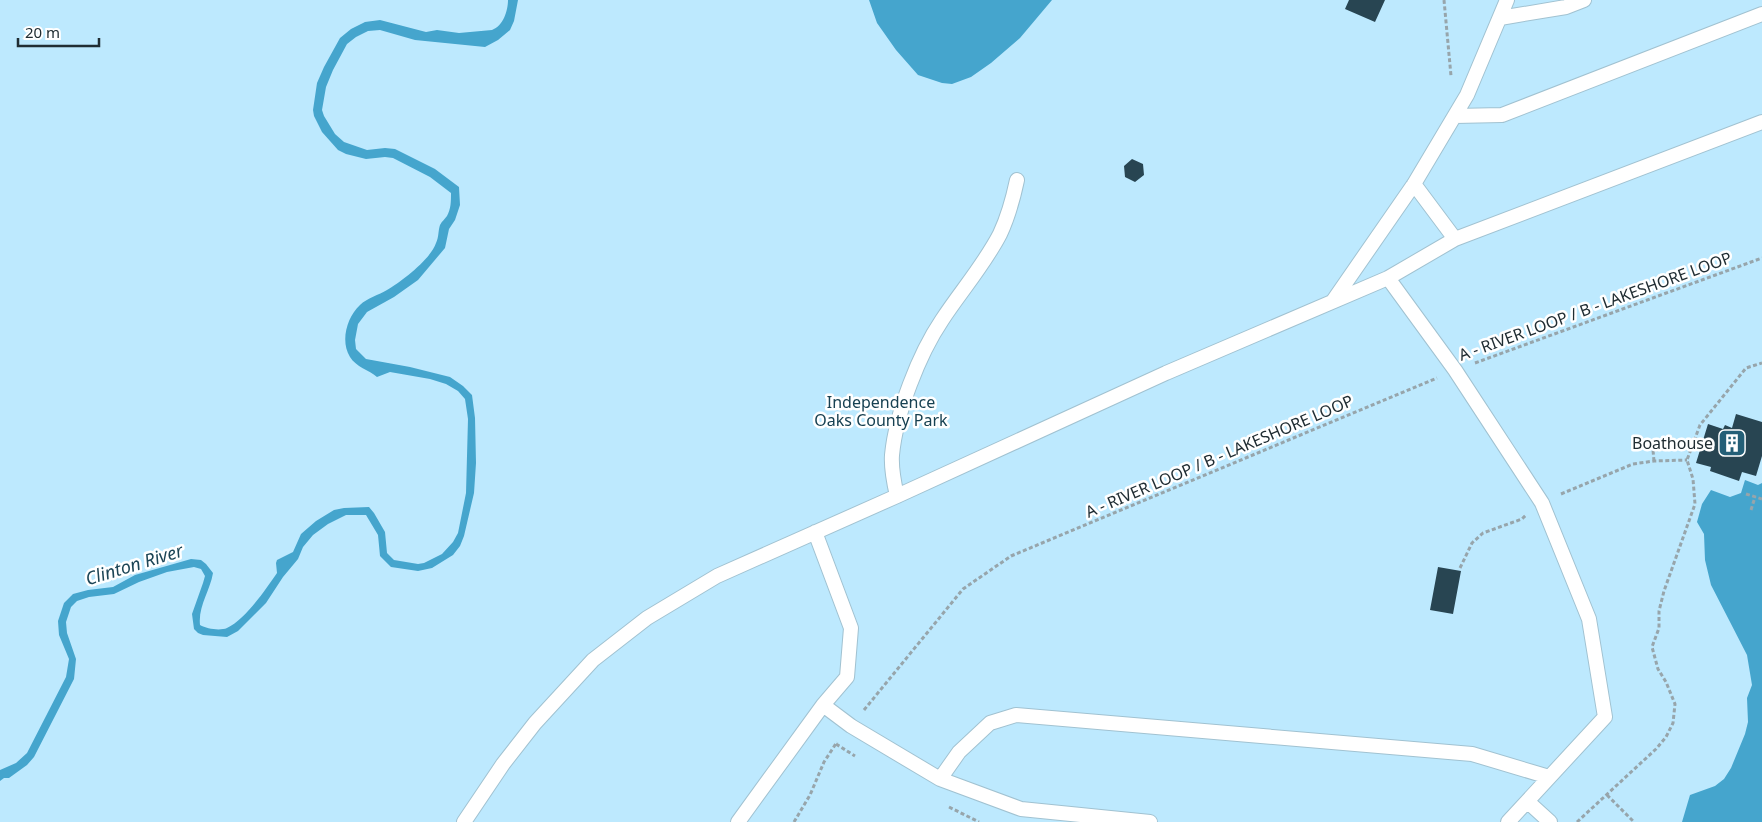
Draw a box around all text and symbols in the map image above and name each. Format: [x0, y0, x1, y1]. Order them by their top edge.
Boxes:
scale bar [18, 15, 99, 47]
text: 20 m [25, 22, 60, 42]
street label: A - RIVER LOOP / B - LAKESHORE LOOP [1456, 246, 1734, 366]
street label: A - RIVER LOOP / B - LAKESHORE LOOP [1082, 389, 1356, 523]
park label: Independence Oaks County Park [814, 391, 948, 431]
building icon: Boathouse [1717, 428, 1747, 458]
place label: Boathouse [1632, 432, 1713, 454]
water label: Clinton River [82, 538, 187, 590]

